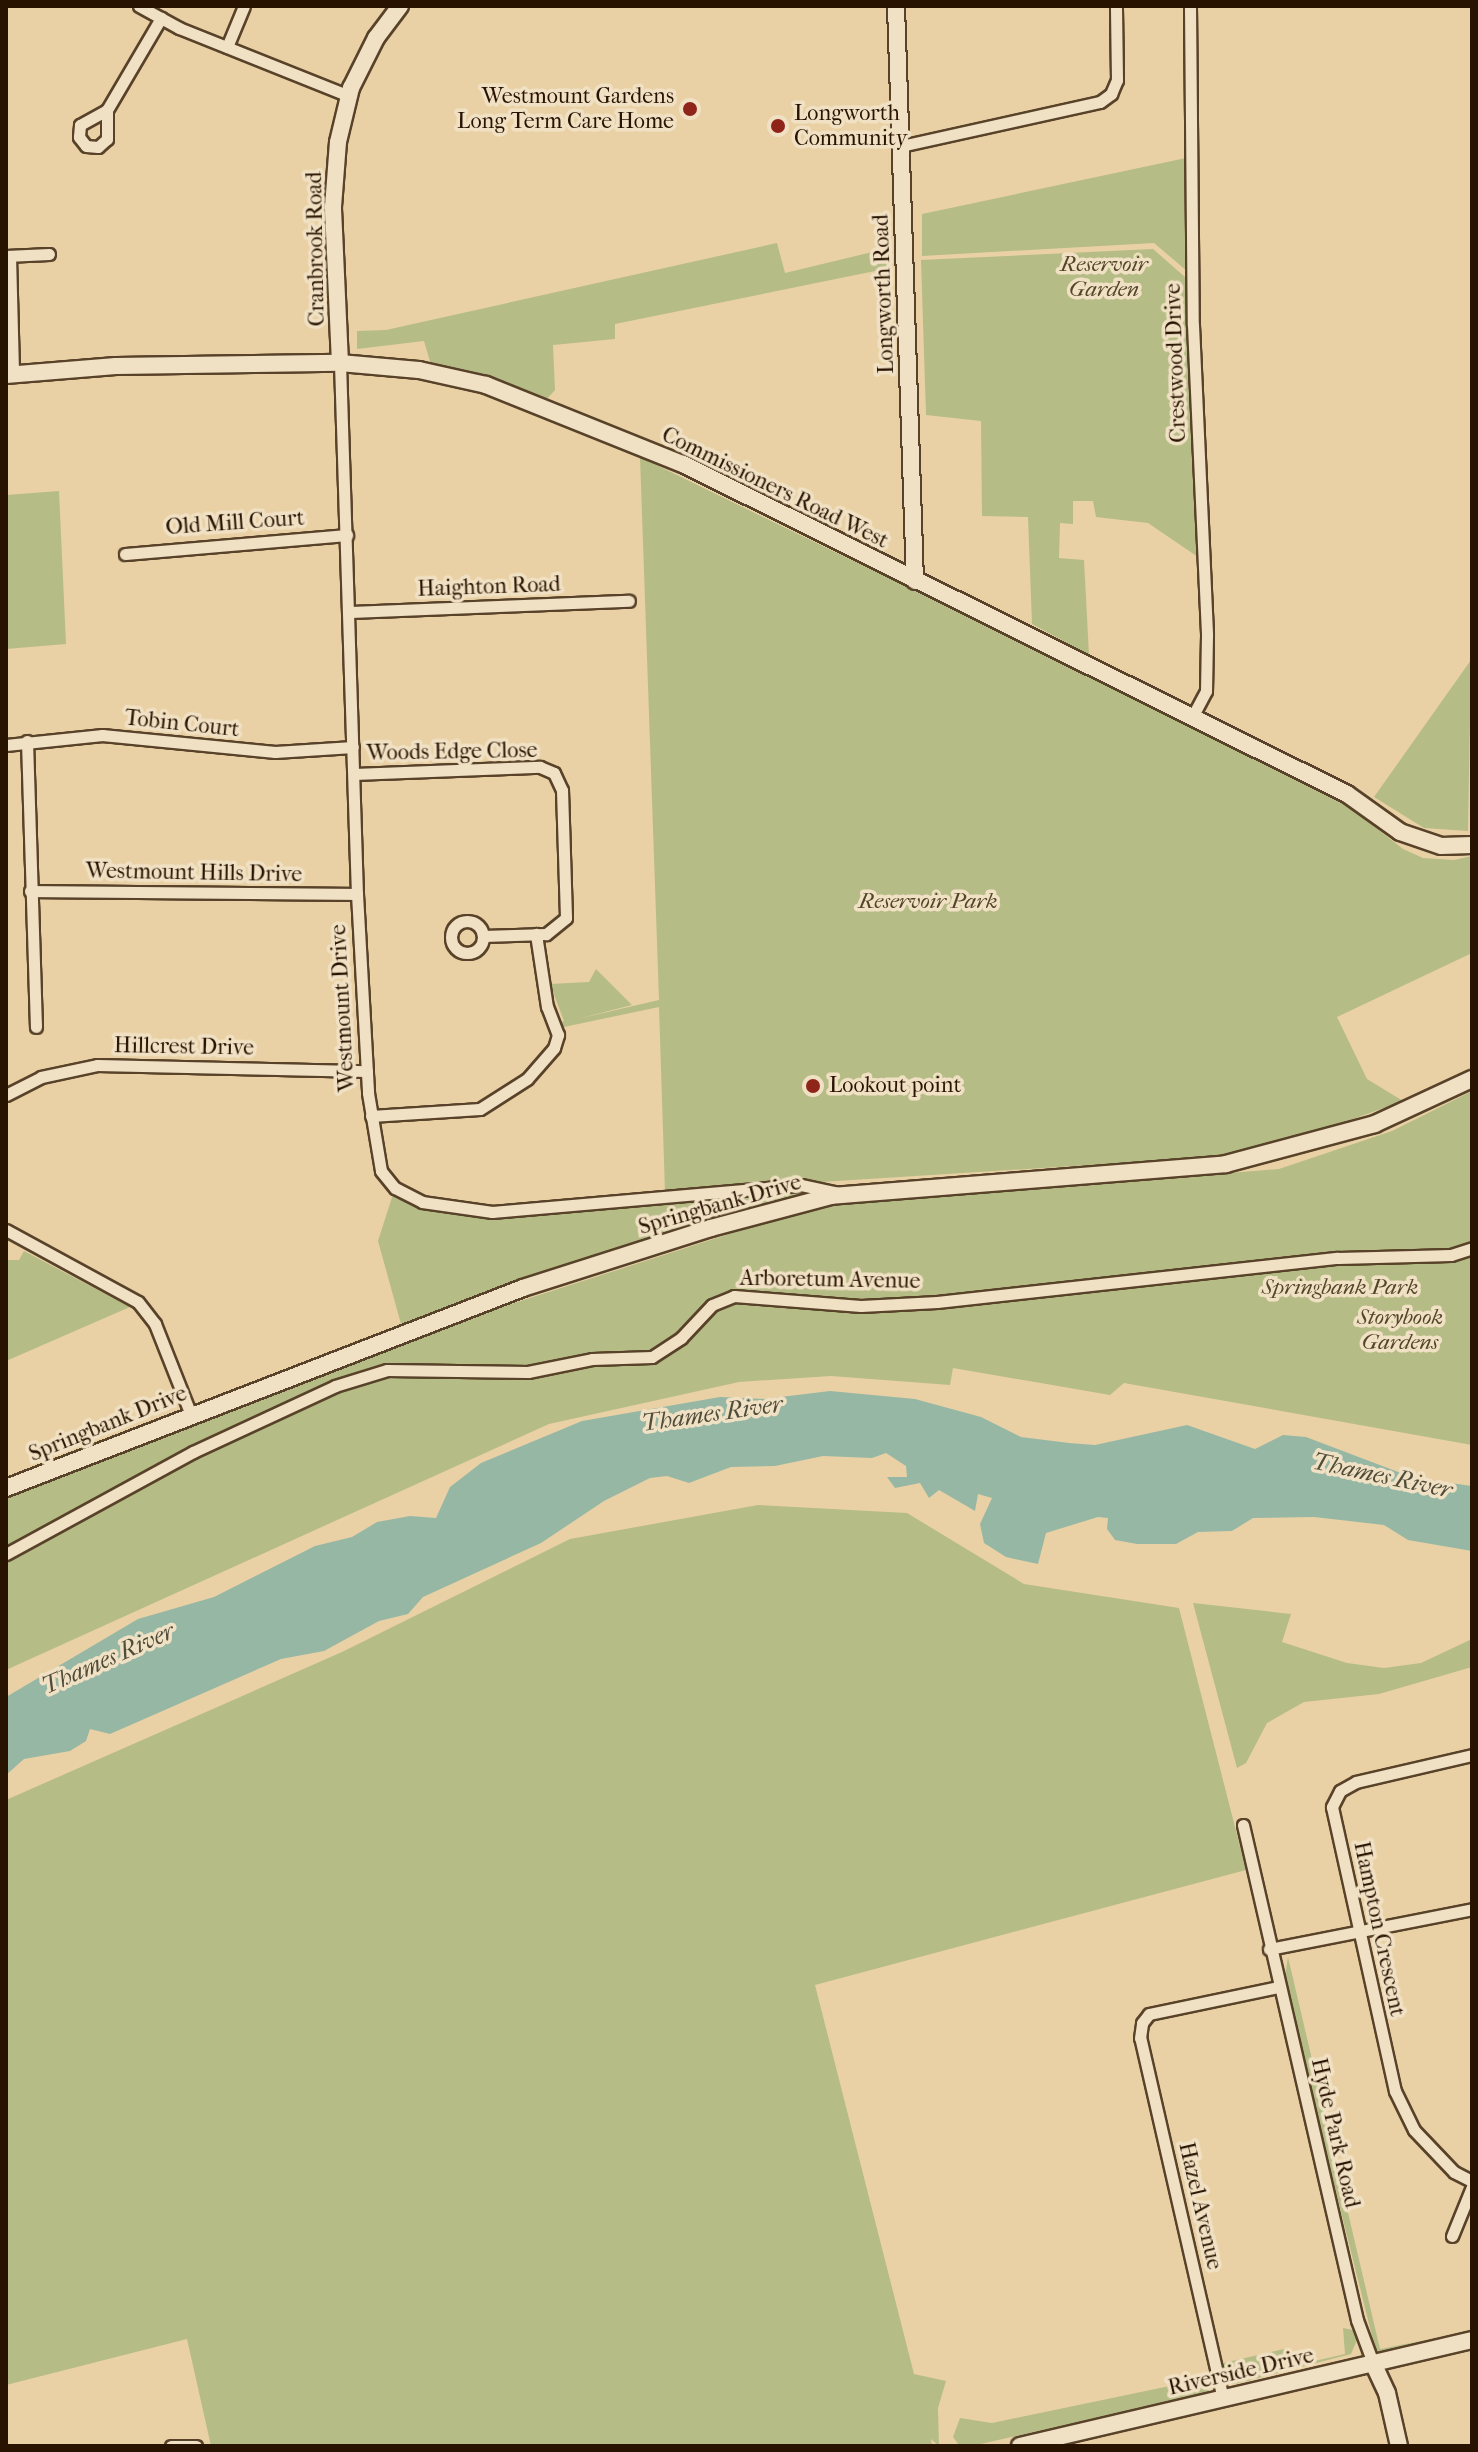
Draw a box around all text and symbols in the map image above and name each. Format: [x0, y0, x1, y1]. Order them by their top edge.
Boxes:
place label: Westmount Gardens Long Term Care Home [457, 83, 674, 134]
marker: Westmount Gardens Long Term Care Home [681, 100, 699, 118]
place label: Longworth Community [794, 100, 907, 152]
marker: Longworth Community [769, 117, 787, 135]
street label: Cranbrook Road [301, 171, 331, 327]
street label: Longworth Road [868, 214, 900, 374]
park label: Reservoir Garden [1060, 251, 1148, 302]
street label: Crestwood Drive [1160, 283, 1192, 443]
street label: Commissioners Road West [657, 422, 893, 554]
street label: Old Mill Court [165, 505, 305, 541]
street label: Haighton Road [417, 571, 561, 603]
street label: Tobin Court [124, 705, 240, 743]
street label: Woods Edge Close [366, 737, 538, 767]
street label: Westmount Hills Drive [86, 858, 302, 888]
park label: Reservoir Park [858, 889, 998, 915]
street label: Westmount Drive [325, 924, 361, 1092]
street label: Hillcrest Drive [114, 1033, 254, 1061]
place label: Lookout point [829, 1073, 961, 1099]
marker: Lookout point [804, 1077, 822, 1095]
street label: Springbank Drive [636, 1169, 804, 1241]
street label: Arboretum Avenue [740, 1265, 920, 1295]
park label: Springbank Park [1262, 1275, 1418, 1301]
park label: Storybook Gardens [1357, 1304, 1443, 1356]
street label: Springbank Drive [25, 1380, 191, 1468]
water label: Thames River [640, 1390, 784, 1438]
water label: Thames River [1310, 1447, 1454, 1505]
water label: Thames River [37, 1617, 179, 1701]
street label: Hampton Crescent [1348, 1839, 1410, 2019]
street label: Hyde Park Road [1305, 2056, 1365, 2210]
street label: Hazel Avenue [1173, 2140, 1227, 2272]
street label: Riverside Drive [1166, 2342, 1316, 2402]

